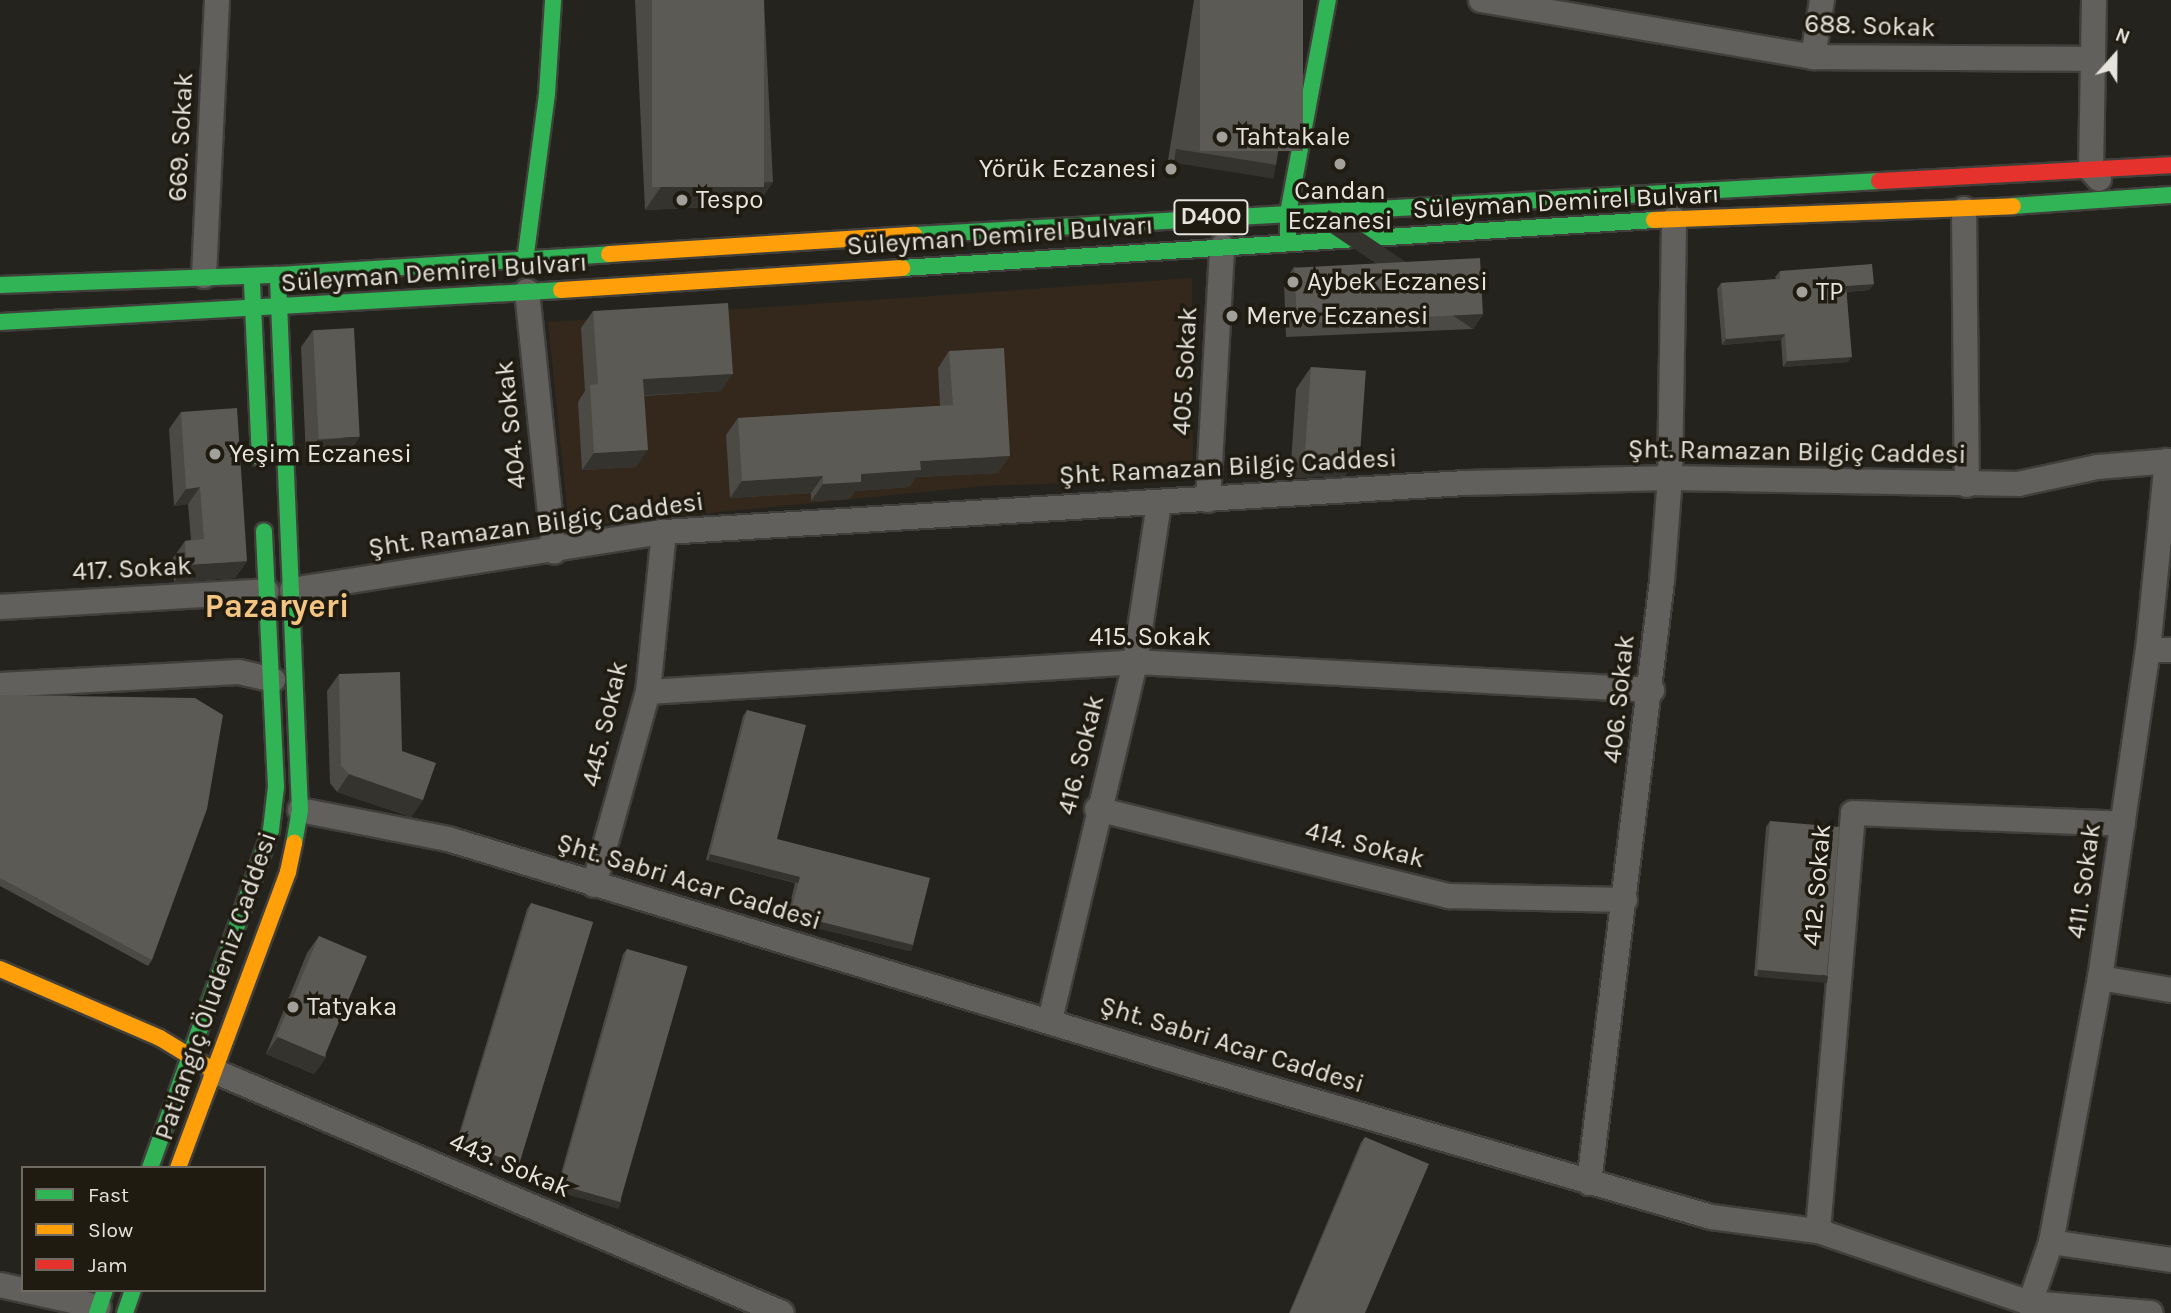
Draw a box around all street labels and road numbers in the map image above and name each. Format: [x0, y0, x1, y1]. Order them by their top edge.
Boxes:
street label: 688. Sokak [1804, 8, 1936, 44]
street label: 669. Sokak [162, 72, 200, 202]
street label: Süleyman Demirel Bulvarı [1412, 178, 1720, 226]
road number: D400 [1172, 196, 1250, 238]
street label: Süleyman Demirel Bulvarı [846, 210, 1154, 262]
street label: Süleyman Demirel Bulvarı [280, 247, 588, 299]
street label: 405. Sokak [1166, 306, 1204, 436]
street label: 404. Sokak [489, 359, 533, 491]
street label: Şht. Ramazan Bilgiç Caddesi [1628, 433, 1966, 471]
street label: Şht. Ramazan Bilgiç Caddesi [1058, 443, 1398, 491]
street label: Şht. Ramazan Bilgiç Caddesi [366, 486, 706, 564]
street label: 417. Sokak [71, 550, 193, 588]
street label: 415. Sokak [1089, 621, 1211, 653]
street label: 406. Sokak [1597, 633, 1641, 765]
street label: 445. Sokak [575, 658, 635, 790]
street label: 416. Sokak [1051, 692, 1111, 818]
street label: 414. Sokak [1302, 815, 1428, 875]
street label: 411. Sokak [2060, 821, 2108, 941]
street label: 412. Sokak [1796, 823, 1838, 947]
street label: Şht. Sabri Acar Caddesi [553, 827, 825, 937]
street label: Patlangıç Öludeniz Caddesi [148, 828, 284, 1144]
street label: Şht. Sabri Acar Caddesi [1096, 990, 1368, 1100]
street label: 443. Sokak [445, 1125, 575, 1205]

